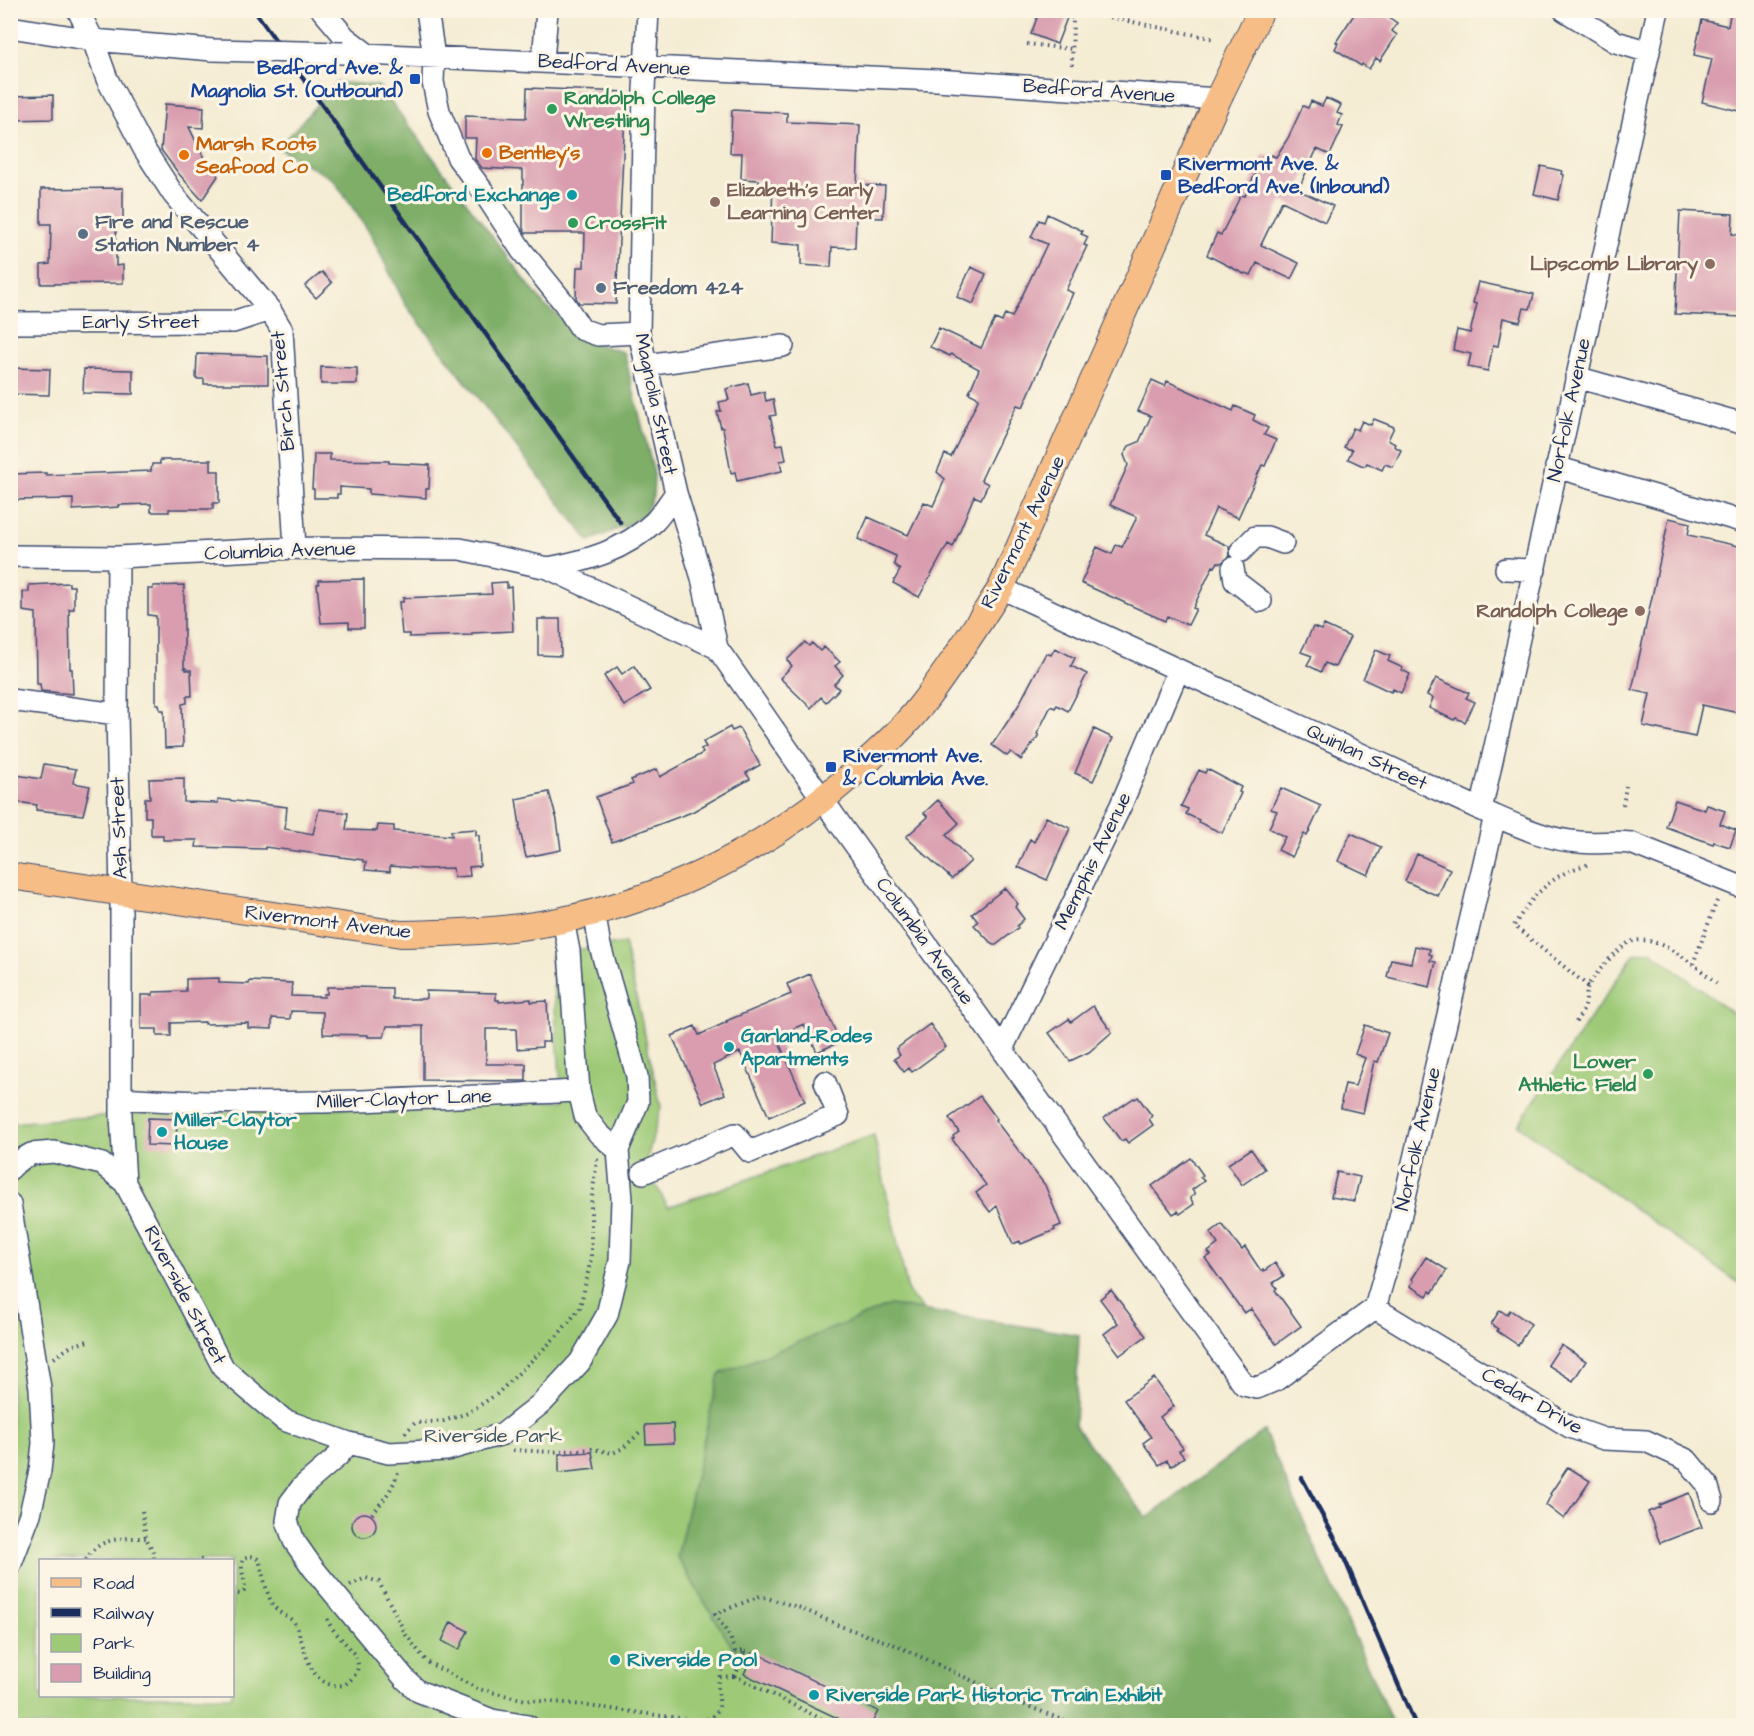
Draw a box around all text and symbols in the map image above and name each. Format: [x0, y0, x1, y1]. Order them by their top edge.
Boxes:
street label: Bedford Avenue [537, 47, 691, 83]
place label: Bedford Ave. & Magnolia St. (Outbound) [191, 54, 404, 106]
marker: Bedford Ave. & Magnolia St. (Outbound) [408, 72, 422, 86]
street label: Bedford Avenue [1022, 72, 1176, 110]
place label: Randolph College Wrestling [563, 84, 716, 136]
marker: Randolph College Wrestling [545, 102, 559, 116]
place label: Marsh Roots Seafood Co [195, 130, 317, 181]
place label: Bentley's [499, 139, 580, 168]
marker: Bentley's [480, 146, 494, 160]
marker: Marsh Roots Seafood Co [177, 148, 191, 162]
place label: Rivermont Ave. & Bedford Ave. (Inbound) [1178, 150, 1389, 201]
marker: Rivermont Ave. & Bedford Ave. (Inbound) [1159, 168, 1173, 182]
place label: Elizabeth's Early Learning Center [727, 176, 880, 228]
place label: Bedford Exchange [387, 181, 560, 210]
marker: Bedford Exchange [565, 188, 579, 202]
marker: Elizabeth's Early Learning Center [708, 195, 722, 209]
place label: Fire and Rescue Station Number 4 [94, 208, 260, 259]
place label: CrossFit [585, 209, 667, 237]
marker: CrossFit [566, 216, 580, 230]
marker: Fire and Rescue Station Number 4 [76, 227, 90, 241]
place label: Lipscomb Library [1530, 250, 1698, 279]
marker: Lipscomb Library [1703, 257, 1717, 271]
place label: Freedom 424 [613, 274, 744, 302]
marker: Freedom 424 [594, 281, 608, 295]
street label: Early Street [83, 308, 199, 337]
street label: Birch Street [264, 330, 302, 452]
street label: Magnolia Street [626, 330, 685, 478]
street label: Norfolk Avenue [1540, 335, 1598, 484]
street label: Rivermont Avenue [974, 450, 1072, 613]
street label: Columbia Avenue [204, 534, 356, 568]
place label: Randolph College [1476, 597, 1628, 626]
marker: Randolph College [1633, 604, 1647, 618]
street label: Quinlan Street [1302, 717, 1432, 797]
place label: Rivermont Ave. & Columbia Ave. [842, 742, 988, 793]
marker: Rivermont Ave. & Columbia Ave. [824, 760, 838, 774]
street label: Ash Street [103, 776, 135, 880]
street label: Memphis Avenue [1048, 787, 1139, 935]
street label: Columbia Avenue [869, 871, 981, 1011]
street label: Rivermont Avenue [243, 898, 413, 946]
place label: Garland-Rodes Apartments [741, 1022, 872, 1073]
marker: Garland-Rodes Apartments [722, 1040, 736, 1054]
place label: Lower Athletic Field [1518, 1048, 1637, 1099]
street label: Norfolk Avenue [1388, 1064, 1448, 1213]
marker: Lower Athletic Field [1641, 1067, 1655, 1081]
street label: Miller-Claytor Lane [316, 1082, 492, 1117]
place label: Miller-Claytor House [174, 1106, 298, 1157]
marker: Miller-Claytor House [155, 1125, 169, 1139]
street label: Riverside Street [137, 1221, 233, 1369]
street label: Cedar Drive [1476, 1361, 1588, 1441]
park label: Riverside Park [424, 1422, 562, 1450]
legend [39, 1559, 234, 1697]
text: Road [93, 1571, 134, 1596]
text: Railway [93, 1601, 154, 1627]
text: Park [93, 1631, 135, 1656]
place label: Riverside Pool [627, 1646, 757, 1674]
marker: Riverside Pool [608, 1653, 622, 1667]
text: Building [93, 1661, 151, 1687]
place label: Riverside Park Historic Train Exhibit [826, 1681, 1163, 1709]
marker: Riverside Park Historic Train Exhibit [807, 1688, 821, 1702]

